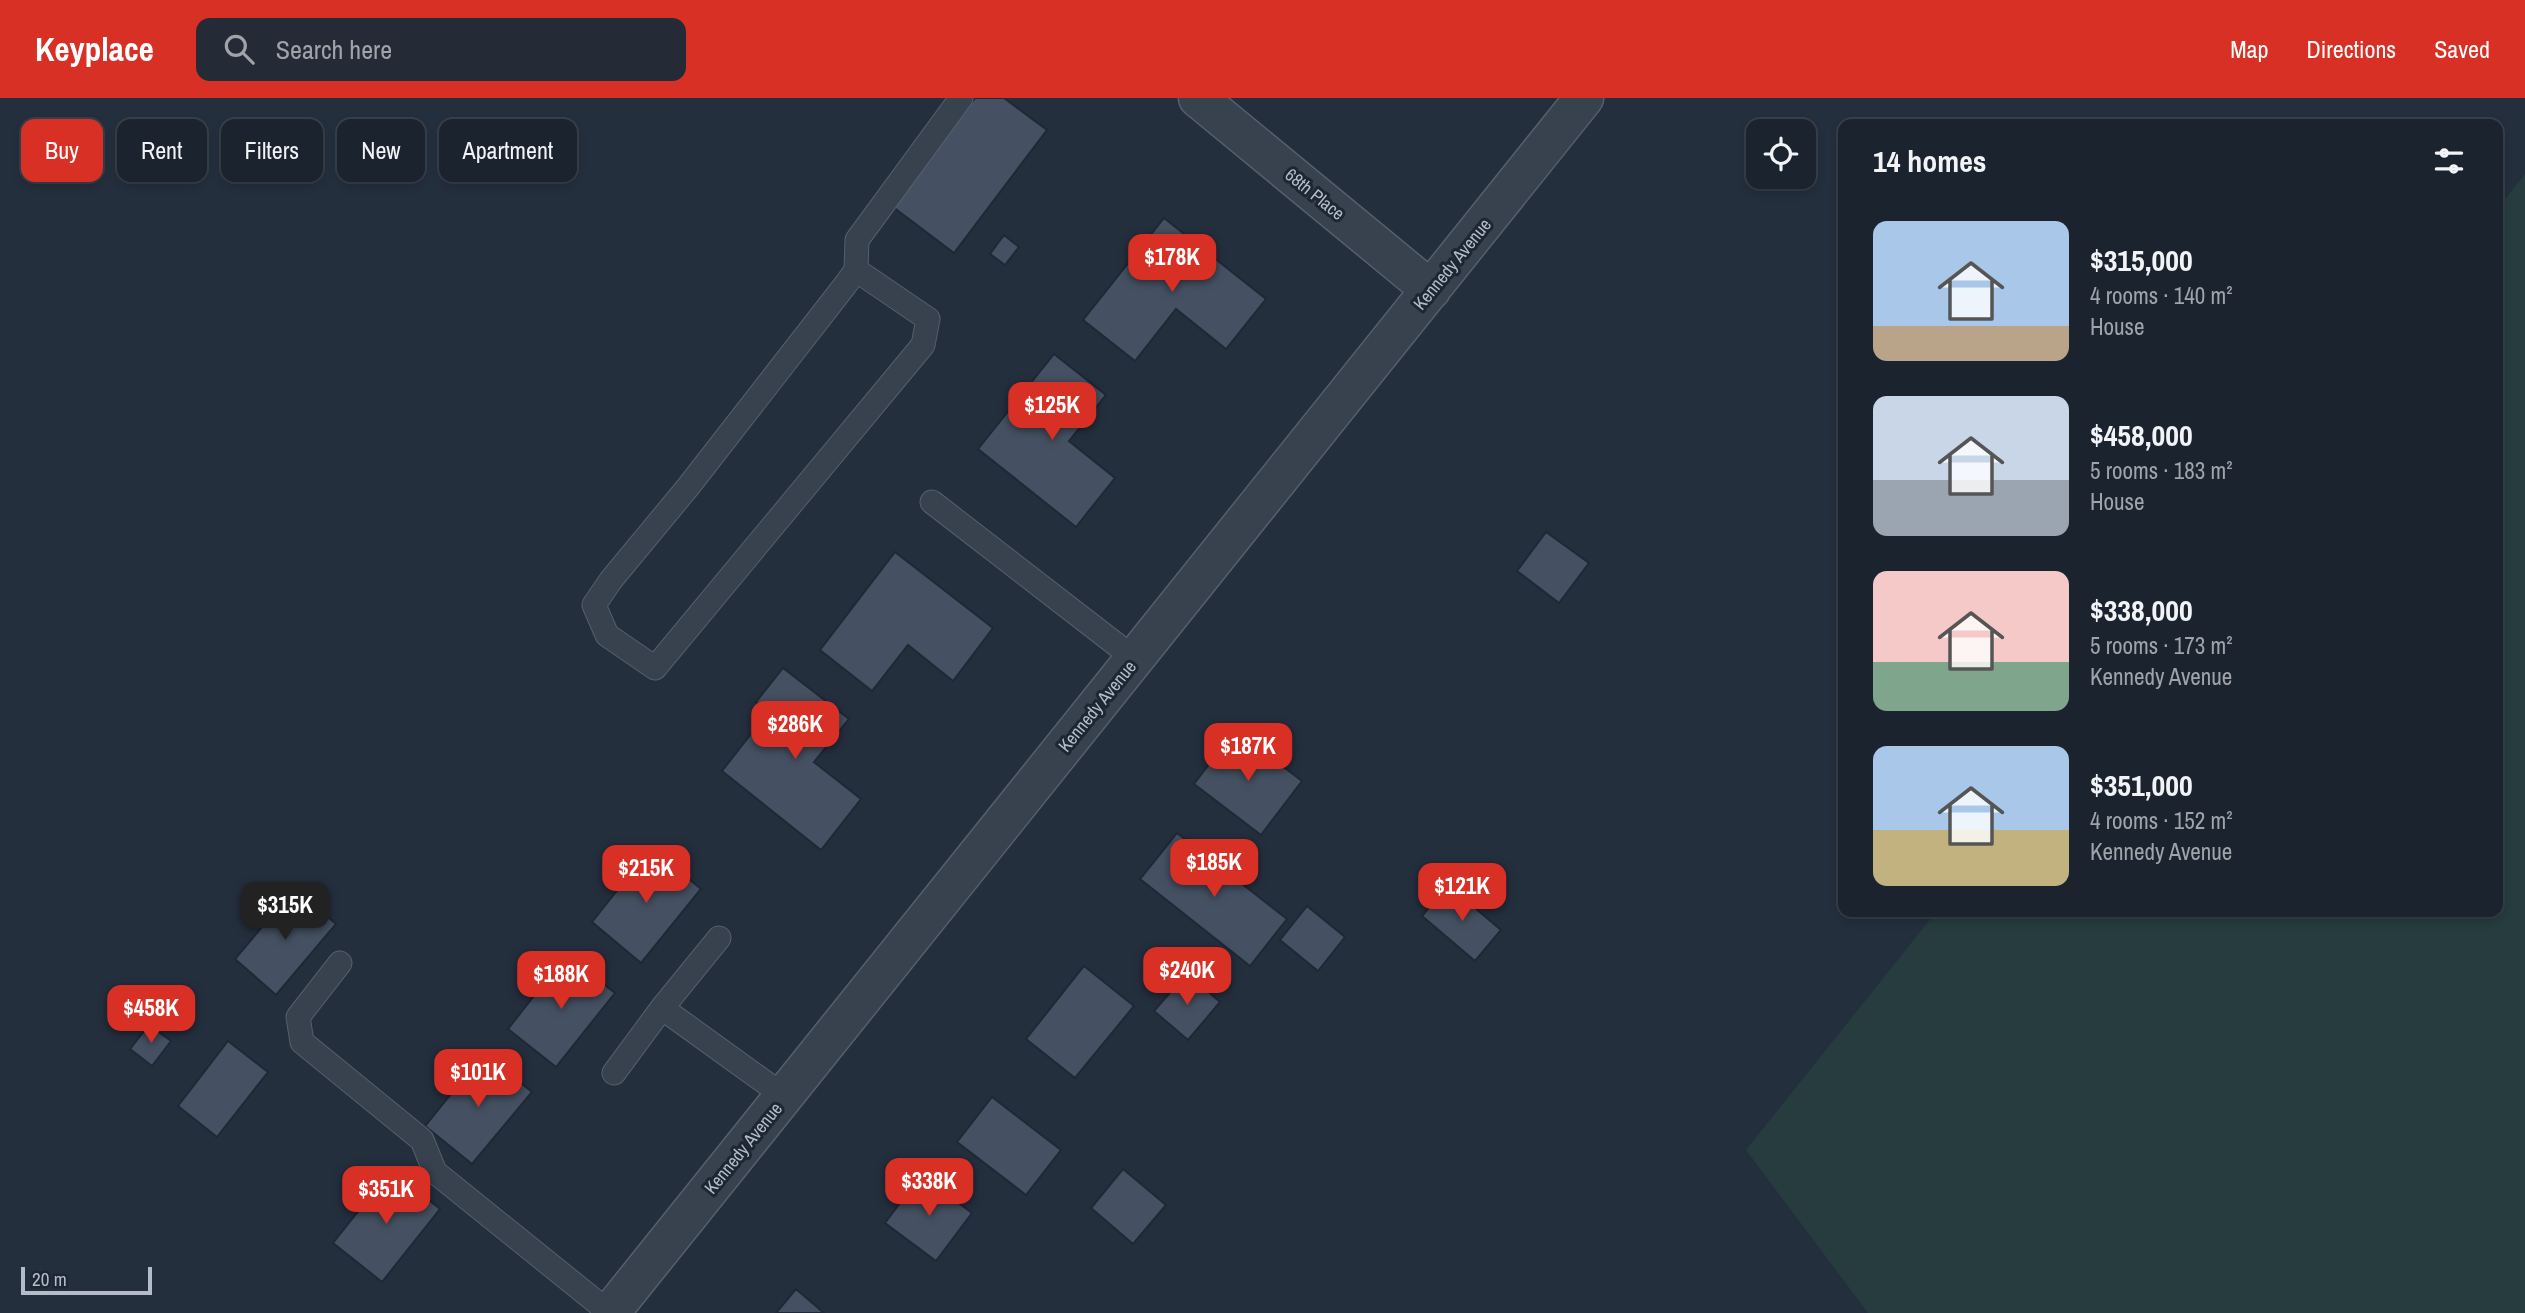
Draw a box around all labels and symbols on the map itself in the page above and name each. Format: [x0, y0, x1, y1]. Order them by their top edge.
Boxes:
street label: 68th Place [1280, 162, 1350, 226]
street label: Kennedy Avenue [1407, 213, 1497, 315]
pin: $178K [1123, 234, 1221, 294]
pin: $125K [1003, 382, 1101, 442]
street label: Kennedy Avenue [1052, 655, 1142, 757]
pin: $286K [746, 702, 844, 761]
pin: $187K [1199, 724, 1297, 783]
pin: $185K [1165, 840, 1263, 899]
pin: $215K [597, 846, 695, 905]
pin: $121K [1413, 864, 1511, 923]
pin: $315K [236, 882, 334, 942]
pin: $240K [1138, 948, 1236, 1007]
pin: $188K [512, 951, 610, 1011]
pin: $458K [102, 986, 200, 1045]
pin: $101K [429, 1049, 527, 1109]
street label: Kennedy Avenue [698, 1097, 788, 1199]
pin: $338K [880, 1158, 978, 1218]
pin: $351K [337, 1166, 435, 1226]
scale bar [21, 1264, 152, 1296]

